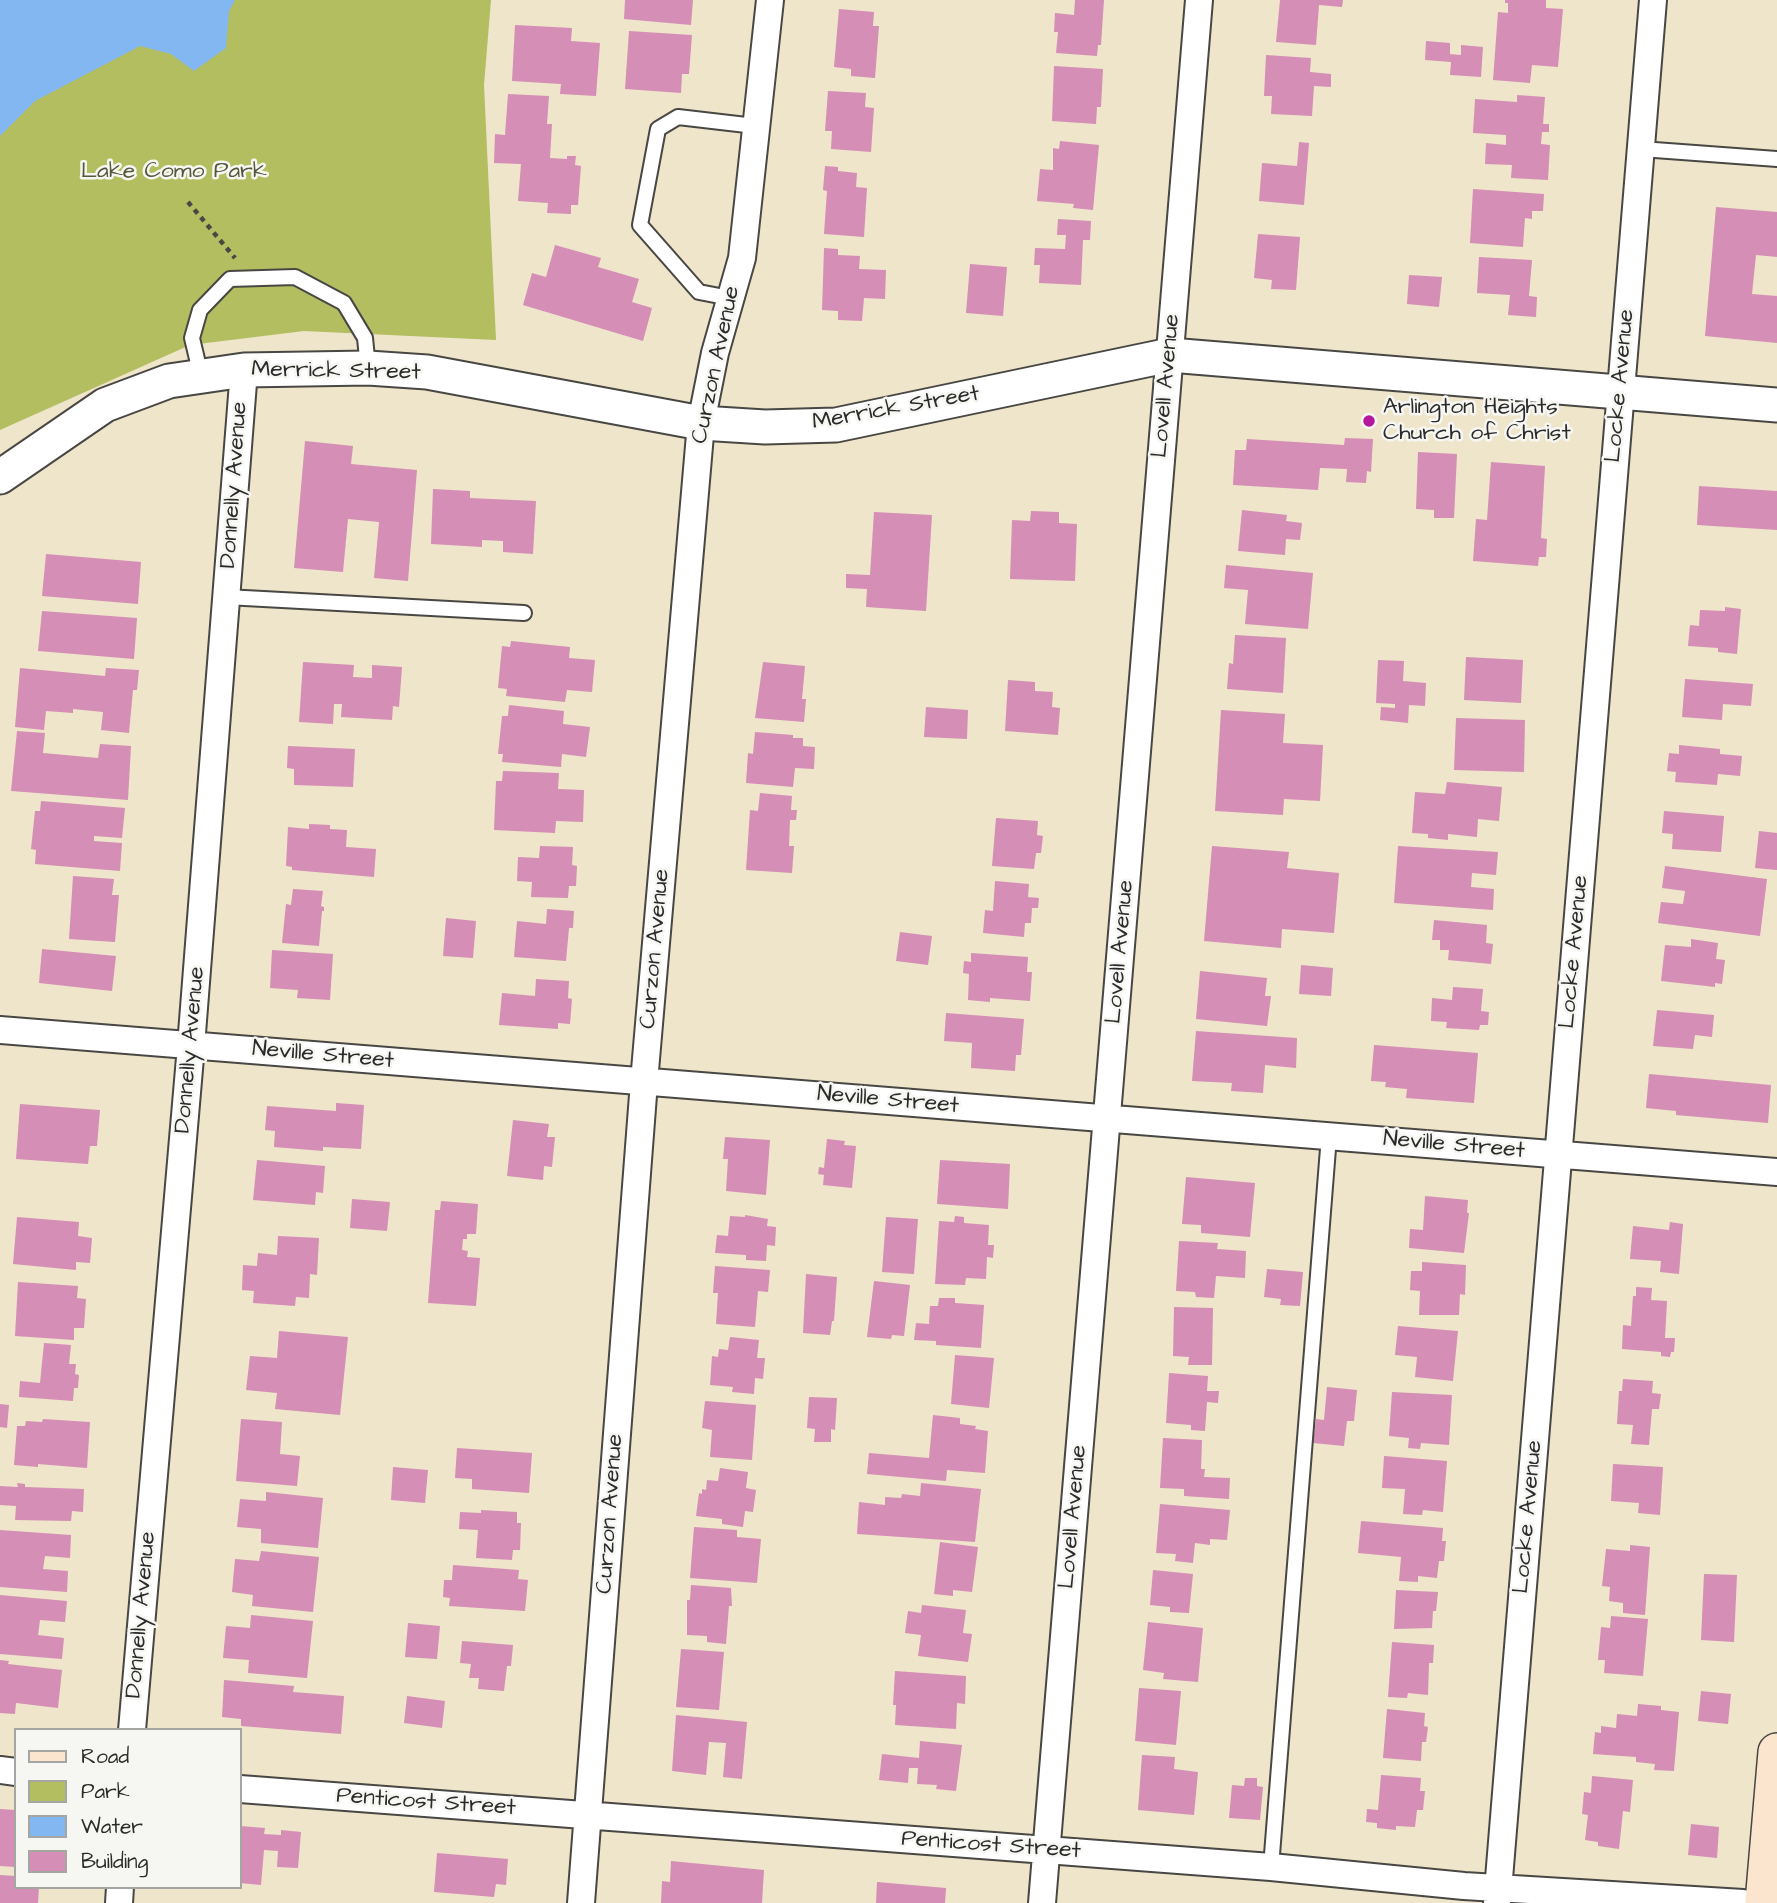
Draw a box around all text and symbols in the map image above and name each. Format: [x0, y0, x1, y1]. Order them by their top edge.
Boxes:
park label: Lake Como Park [81, 158, 267, 186]
street label: Curzon Avenue [687, 284, 747, 446]
street label: Locke Avenue [1601, 308, 1641, 464]
street label: Lovell Avenue [1147, 313, 1187, 459]
street label: Merrick Street [251, 357, 421, 387]
street label: Merrick Street [810, 381, 982, 437]
place label: Arlington Heights Church of Christ [1383, 394, 1571, 448]
street label: Donnelly Avenue [215, 401, 255, 569]
marker: Arlington Heights Church of Christ [1361, 413, 1377, 429]
street label: Curzon Avenue [635, 868, 677, 1030]
street label: Locke Avenue [1555, 874, 1595, 1030]
street label: Lovell Avenue [1101, 879, 1141, 1025]
street label: Donnelly Avenue [170, 966, 212, 1134]
street label: Neville Street [251, 1036, 395, 1076]
street label: Neville Street [816, 1081, 960, 1121]
street label: Neville Street [1382, 1126, 1526, 1166]
street label: Curzon Avenue [592, 1433, 630, 1595]
street label: Locke Avenue [1509, 1439, 1549, 1595]
street label: Lovell Avenue [1054, 1444, 1094, 1590]
street label: Donnelly Avenue [121, 1531, 163, 1699]
legend [14, 1728, 242, 1889]
text: Road [81, 1742, 129, 1771]
text: Park [81, 1777, 130, 1806]
street label: Penticost Street [335, 1783, 517, 1823]
text: Water [81, 1812, 143, 1841]
street label: Penticost Street [900, 1826, 1082, 1866]
text: Building [81, 1847, 148, 1876]

